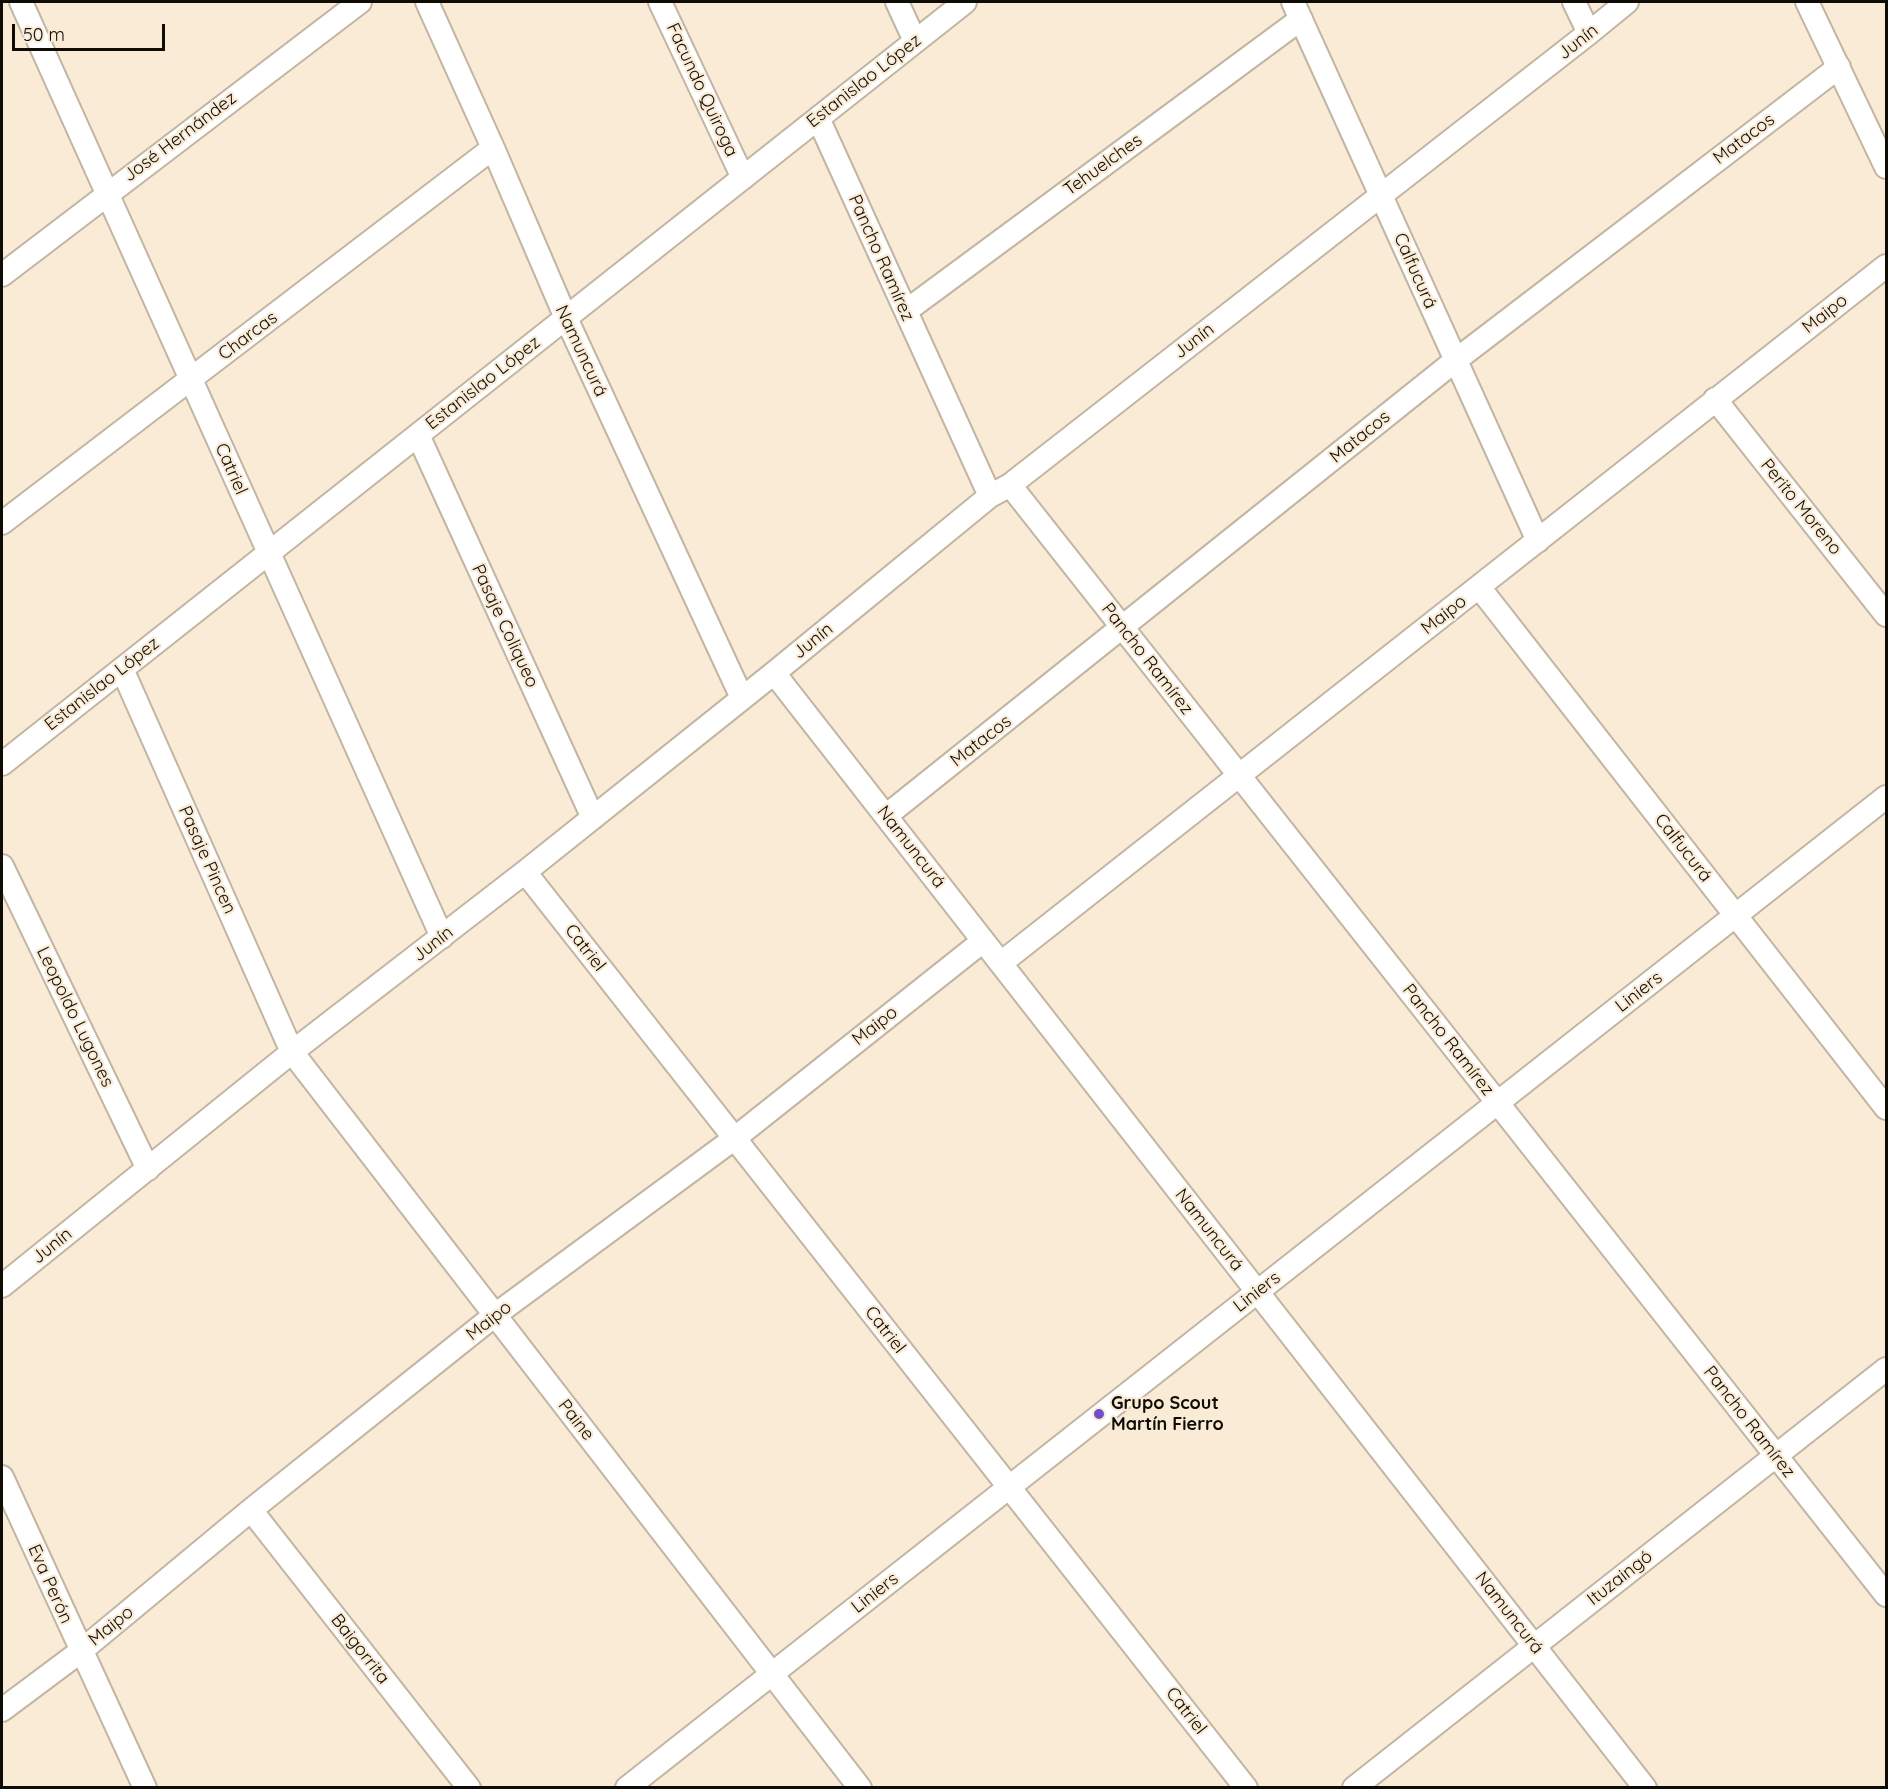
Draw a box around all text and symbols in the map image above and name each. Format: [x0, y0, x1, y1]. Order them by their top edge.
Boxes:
scale bar [15, 12, 168, 50]
street label: Facundo Quiroga [662, 20, 742, 160]
street label: Junín [1554, 20, 1602, 64]
text: 50 m [23, 23, 65, 46]
street label: Estanislao López [802, 30, 926, 132]
street label: José Hernández [119, 87, 241, 187]
street label: Matacos [1709, 109, 1779, 169]
street label: Tehuelches [1060, 129, 1146, 201]
street label: Pancho Ramírez [843, 192, 919, 324]
street label: Calfucurá [1389, 230, 1441, 312]
street label: Maipo [1798, 290, 1852, 338]
street label: Namuncurá [550, 302, 612, 400]
street label: Charcas [214, 307, 282, 365]
street label: Junín [1170, 319, 1218, 363]
street label: Estanislao López [421, 332, 545, 434]
street label: Matacos [1325, 406, 1395, 468]
street label: Catriel [210, 440, 252, 498]
street label: Perito Moreno [1756, 455, 1846, 559]
street label: Pasaje Coliqueo [467, 561, 543, 691]
street label: Maipo [1417, 591, 1471, 639]
street label: Pancho Ramírez [1097, 599, 1197, 719]
street label: Junín [789, 618, 837, 664]
street label: Estanislao López [40, 633, 164, 735]
street label: Matacos [946, 710, 1016, 772]
street label: Namuncurá [872, 802, 950, 892]
street label: Pasaje Pincen [174, 803, 240, 917]
street label: Calfucurá [1650, 810, 1716, 886]
street label: Catriel [560, 920, 610, 976]
street label: Junín [409, 922, 457, 966]
street label: Leopoldo Lugones [32, 943, 118, 1091]
street label: Liniers [1611, 967, 1667, 1017]
street label: Pancho Ramírez [1398, 980, 1498, 1100]
street label: Maipo [848, 1002, 902, 1050]
street label: Namuncurá [1170, 1185, 1248, 1275]
street label: Junín [28, 1223, 76, 1269]
street label: Liniers [1229, 1267, 1285, 1317]
street label: Maipo [462, 1297, 516, 1345]
street label: Catriel [860, 1302, 910, 1358]
street label: Pancho Ramírez [1699, 1362, 1799, 1482]
place label: Grupo Scout Martín Fierro [1111, 1393, 1224, 1436]
street label: Paine [553, 1395, 599, 1445]
marker: Grupo Scout Martín Fierro [1092, 1407, 1106, 1421]
street label: Eva Perón [23, 1541, 77, 1627]
street label: Ituzaingó [1583, 1546, 1657, 1610]
street label: Liniers [847, 1568, 903, 1618]
street label: Namuncurá [1470, 1568, 1548, 1658]
street label: Maipo [84, 1601, 138, 1651]
street label: Baigorrita [326, 1610, 394, 1688]
street label: Catriel [1161, 1683, 1211, 1739]

